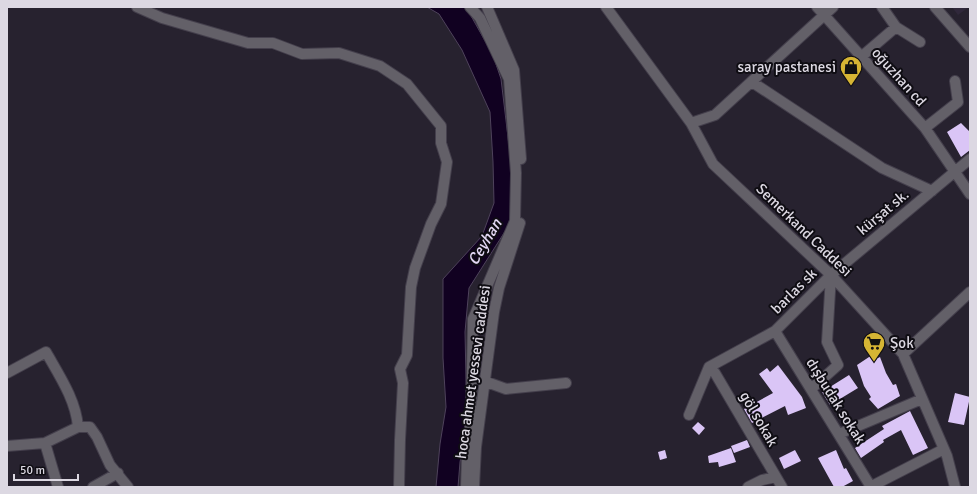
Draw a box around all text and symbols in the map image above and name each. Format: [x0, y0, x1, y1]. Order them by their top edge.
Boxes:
street label: oğuzhan cd [868, 44, 930, 110]
shop icon: saray pastanesi [838, 54, 864, 87]
place label: saray pastanesi [737, 58, 836, 76]
street label: Semerkand Caddesi [752, 180, 856, 280]
street label: kürşat sk. [854, 185, 912, 239]
water label: Ceyhan [463, 214, 507, 269]
street label: barlas sk [767, 264, 821, 318]
street label: hoca ahmet yessevi caddesi [452, 284, 494, 460]
supermarket icon: Şok [861, 330, 887, 363]
place label: Şok [890, 334, 914, 352]
street label: dışbudak sokak [802, 355, 870, 448]
street label: göl sokak [736, 388, 782, 450]
scale bar [14, 456, 78, 482]
text: 50 m [20, 463, 45, 478]

